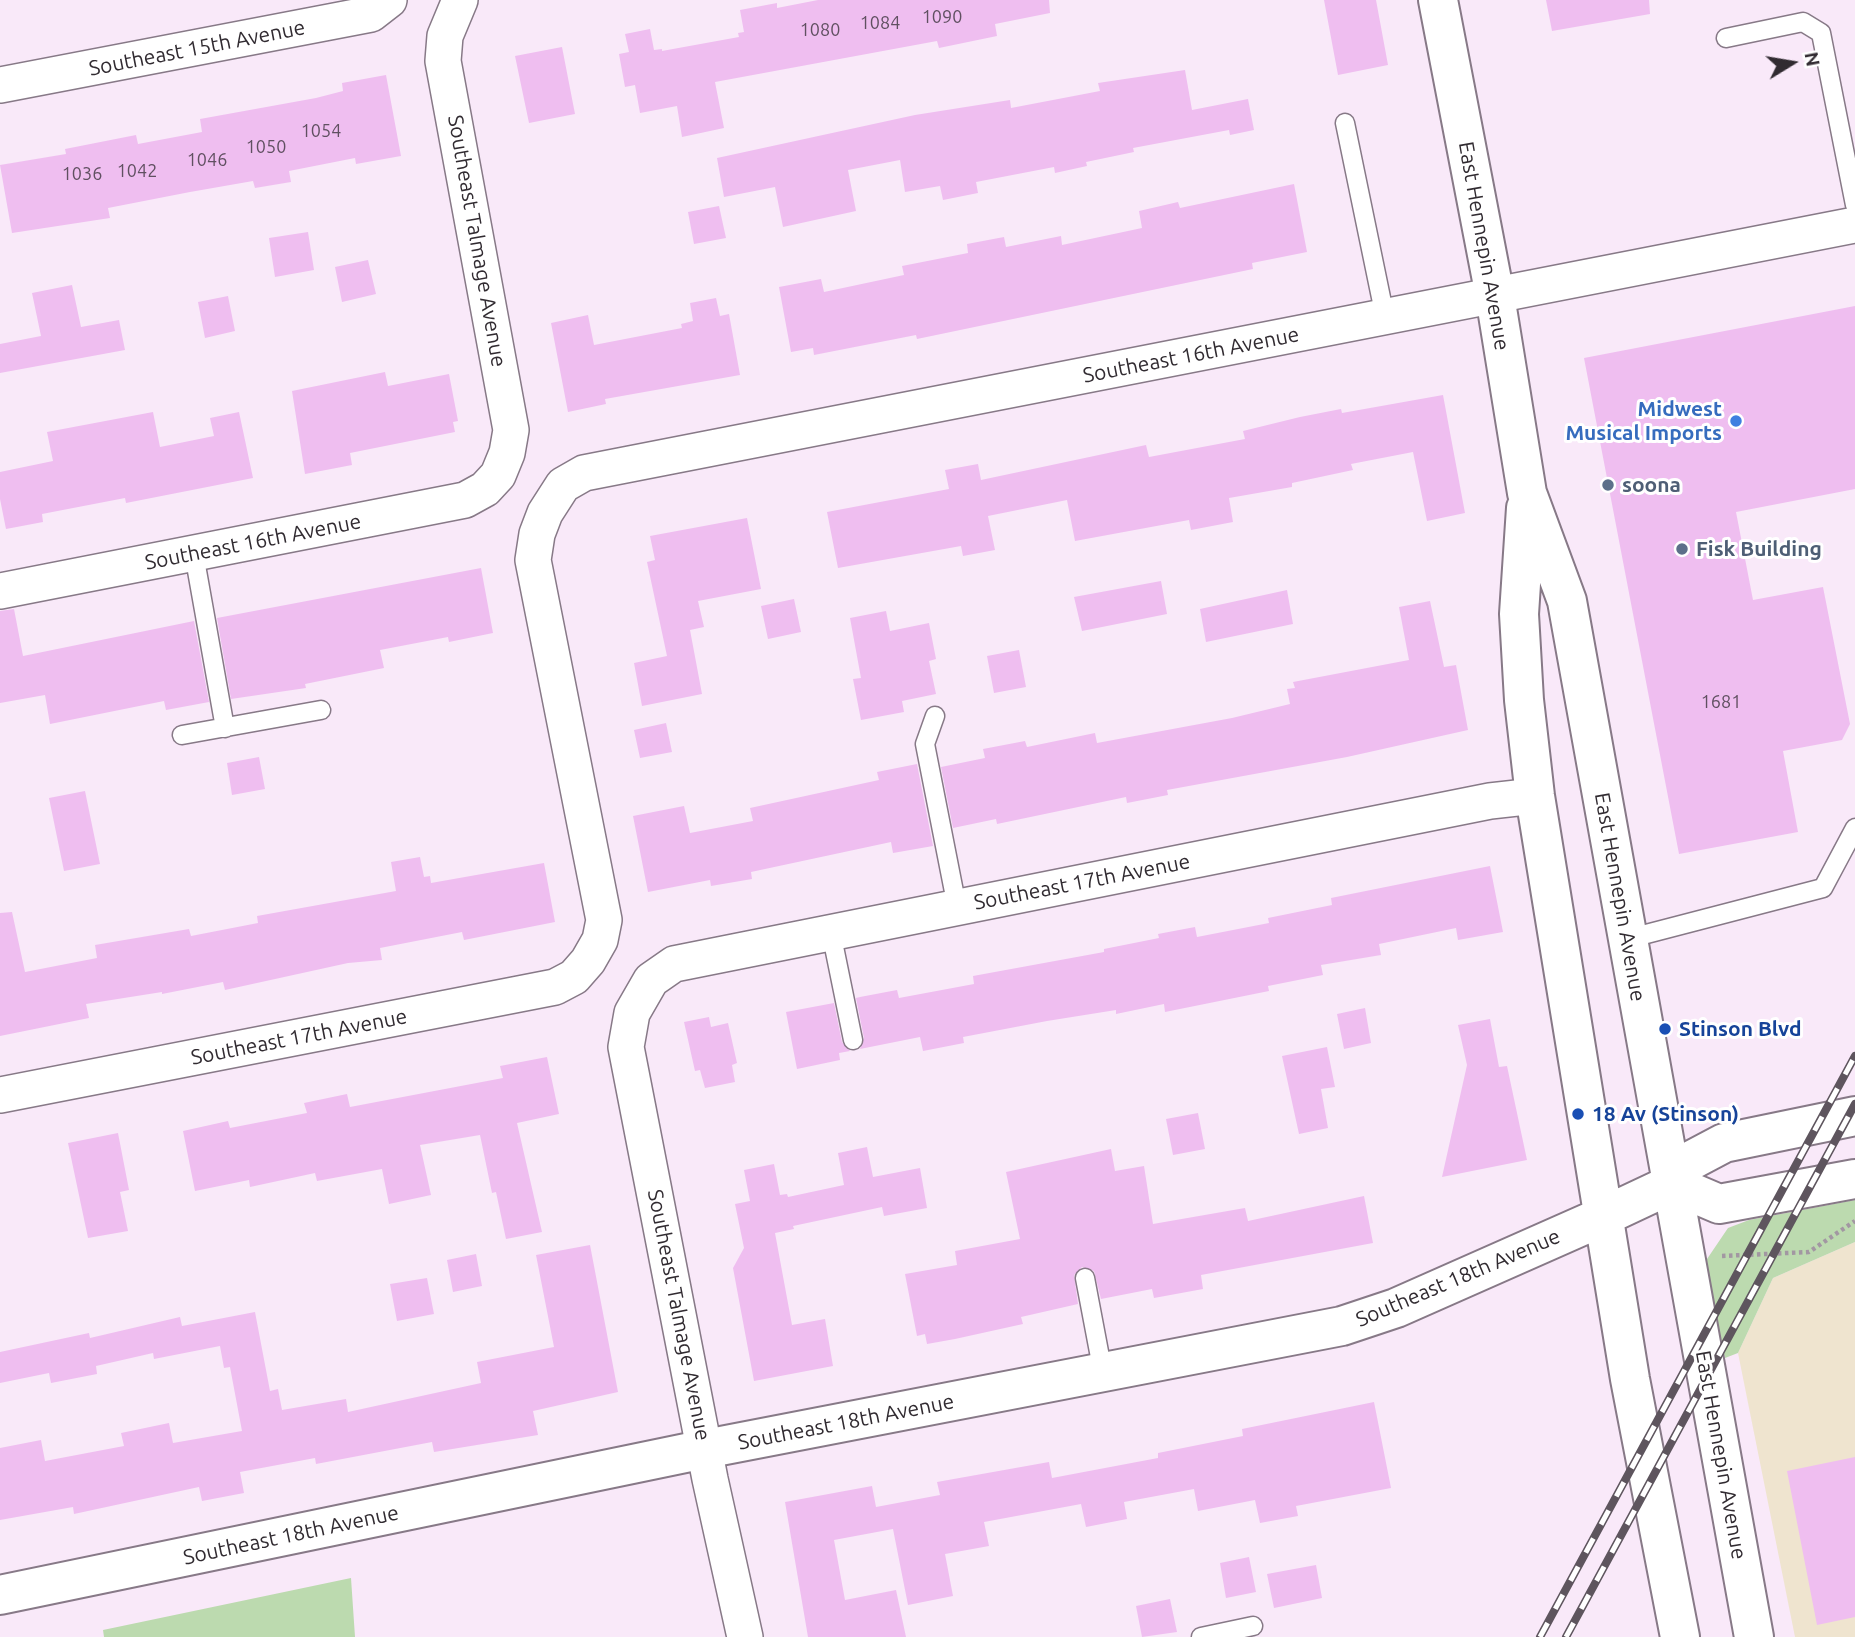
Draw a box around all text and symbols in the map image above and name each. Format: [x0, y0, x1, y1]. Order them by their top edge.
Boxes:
house number: 1090 [922, 6, 962, 28]
house number: 1084 [860, 12, 900, 34]
street label: Southeast 15th Avenue [87, 15, 307, 81]
house number: 1080 [800, 19, 840, 41]
north arrow [1757, 28, 1827, 98]
text: N [1800, 50, 1825, 68]
street label: Southeast Talmage Avenue [442, 113, 512, 369]
house number: 1054 [301, 120, 341, 142]
house number: 1050 [246, 136, 286, 158]
street label: East Hennepin Avenue [1453, 140, 1515, 352]
house number: 1046 [187, 149, 227, 171]
house number: 1042 [117, 160, 157, 182]
house number: 1036 [62, 163, 102, 185]
street label: Southeast 16th Avenue [1081, 322, 1301, 388]
place label: Midwest Musical Imports [1565, 396, 1722, 446]
marker: Midwest Musical Imports [1728, 413, 1744, 429]
place label: soona [1622, 472, 1681, 498]
marker: soona [1600, 477, 1616, 493]
street label: Southeast 16th Avenue [143, 509, 363, 575]
place label: Fisk Building [1696, 536, 1822, 562]
marker: Fisk Building [1674, 541, 1690, 557]
house number: 1681 [1701, 691, 1741, 713]
street label: East Hennepin Avenue [1589, 791, 1651, 1003]
street label: Southeast 17th Avenue [972, 849, 1192, 915]
street label: Southeast 17th Avenue [189, 1004, 409, 1070]
place label: Stinson Blvd [1679, 1016, 1802, 1042]
marker: Stinson Blvd [1657, 1021, 1673, 1037]
place label: 18 Av (Stinson) [1592, 1101, 1739, 1127]
marker: 18 Av (Stinson) [1570, 1106, 1586, 1122]
street label: Southeast Talmage Avenue [642, 1187, 716, 1443]
street label: Southeast 18th Avenue [1352, 1224, 1564, 1332]
street label: East Hennepin Avenue [1690, 1349, 1752, 1561]
street label: Southeast 18th Avenue [736, 1389, 956, 1455]
street label: Southeast 18th Avenue [181, 1500, 401, 1570]

